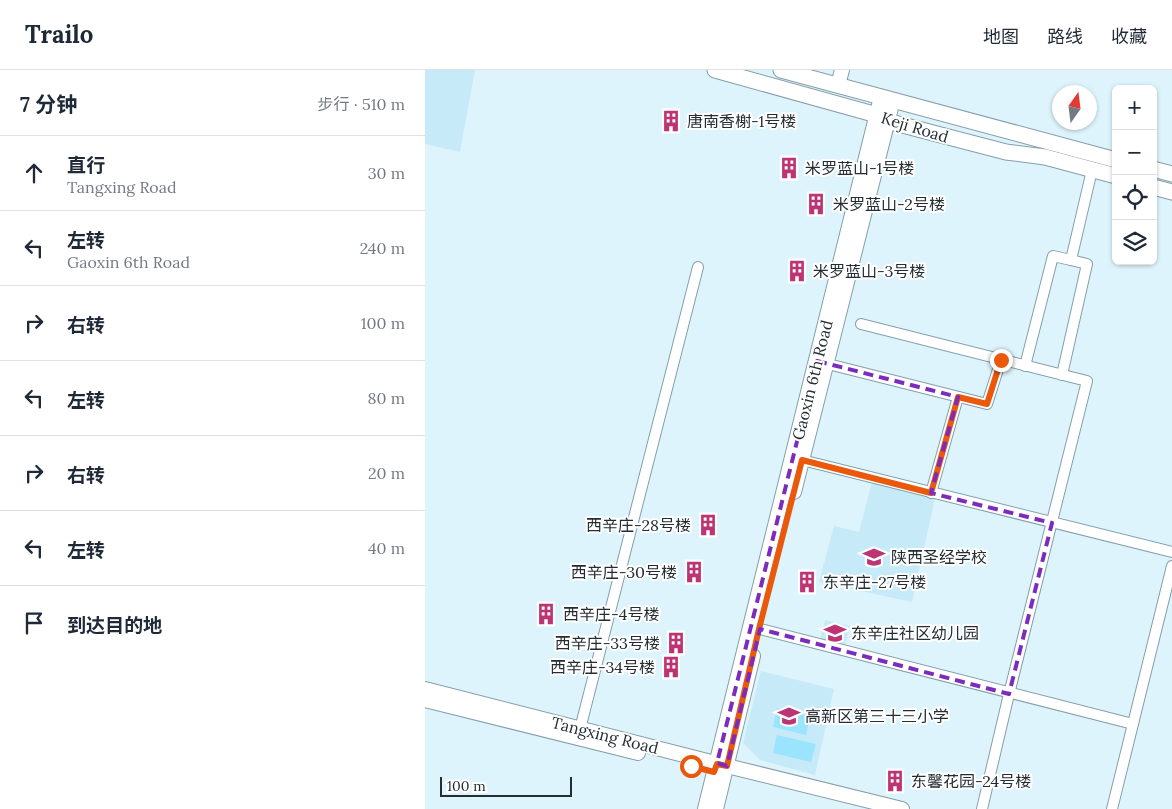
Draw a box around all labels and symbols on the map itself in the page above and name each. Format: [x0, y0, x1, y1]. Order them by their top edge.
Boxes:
north arrow [1052, 85, 1097, 130]
street label: Keji Road [879, 107, 951, 147]
building icon: 唐南香榭-1号楼 [658, 108, 684, 134]
place label: 唐南香榭-1号楼 [687, 111, 796, 131]
building icon: 米罗蓝山-1号楼 [776, 155, 802, 181]
place label: 米罗蓝山-1号楼 [805, 158, 914, 178]
building icon: 米罗蓝山-2号楼 [803, 191, 829, 217]
place label: 米罗蓝山-2号楼 [833, 194, 945, 214]
building icon: 米罗蓝山-3号楼 [784, 258, 810, 284]
place label: 米罗蓝山-3号楼 [813, 261, 925, 281]
street label: Gaoxin 6th Road [787, 318, 837, 442]
route end [990, 349, 1013, 372]
building icon: 西辛庄-28号楼 [695, 512, 721, 538]
place label: 西辛庄-28号楼 [586, 515, 691, 535]
school or university icon: 陕西圣经学校 [861, 544, 887, 570]
place label: 陕西圣经学校 [891, 547, 987, 567]
building icon: 西辛庄-30号楼 [681, 559, 707, 585]
place label: 西辛庄-30号楼 [571, 562, 677, 582]
building icon: 东辛庄-27号楼 [794, 569, 820, 595]
place label: 东辛庄-27号楼 [823, 572, 926, 592]
building icon: 西辛庄-4号楼 [533, 601, 559, 627]
place label: 西辛庄-4号楼 [563, 604, 660, 624]
school or university icon: 东辛庄社区幼儿园 [822, 620, 848, 646]
place label: 东辛庄社区幼儿园 [851, 623, 979, 643]
building icon: 西辛庄-33号楼 [663, 630, 689, 656]
place label: 西辛庄-33号楼 [555, 633, 660, 653]
building icon: 西辛庄-34号楼 [658, 654, 684, 680]
place label: 西辛庄-34号楼 [550, 657, 655, 677]
school or university icon: 高新区第三十三小学 [776, 703, 802, 729]
place label: 高新区第三十三小学 [805, 706, 949, 726]
street label: Tangxing Road [549, 712, 661, 758]
route start [680, 755, 703, 778]
building icon: 东馨花园-24号楼 [882, 768, 908, 794]
place label: 东馨花园-24号楼 [911, 771, 1031, 791]
scale bar [440, 774, 573, 797]

